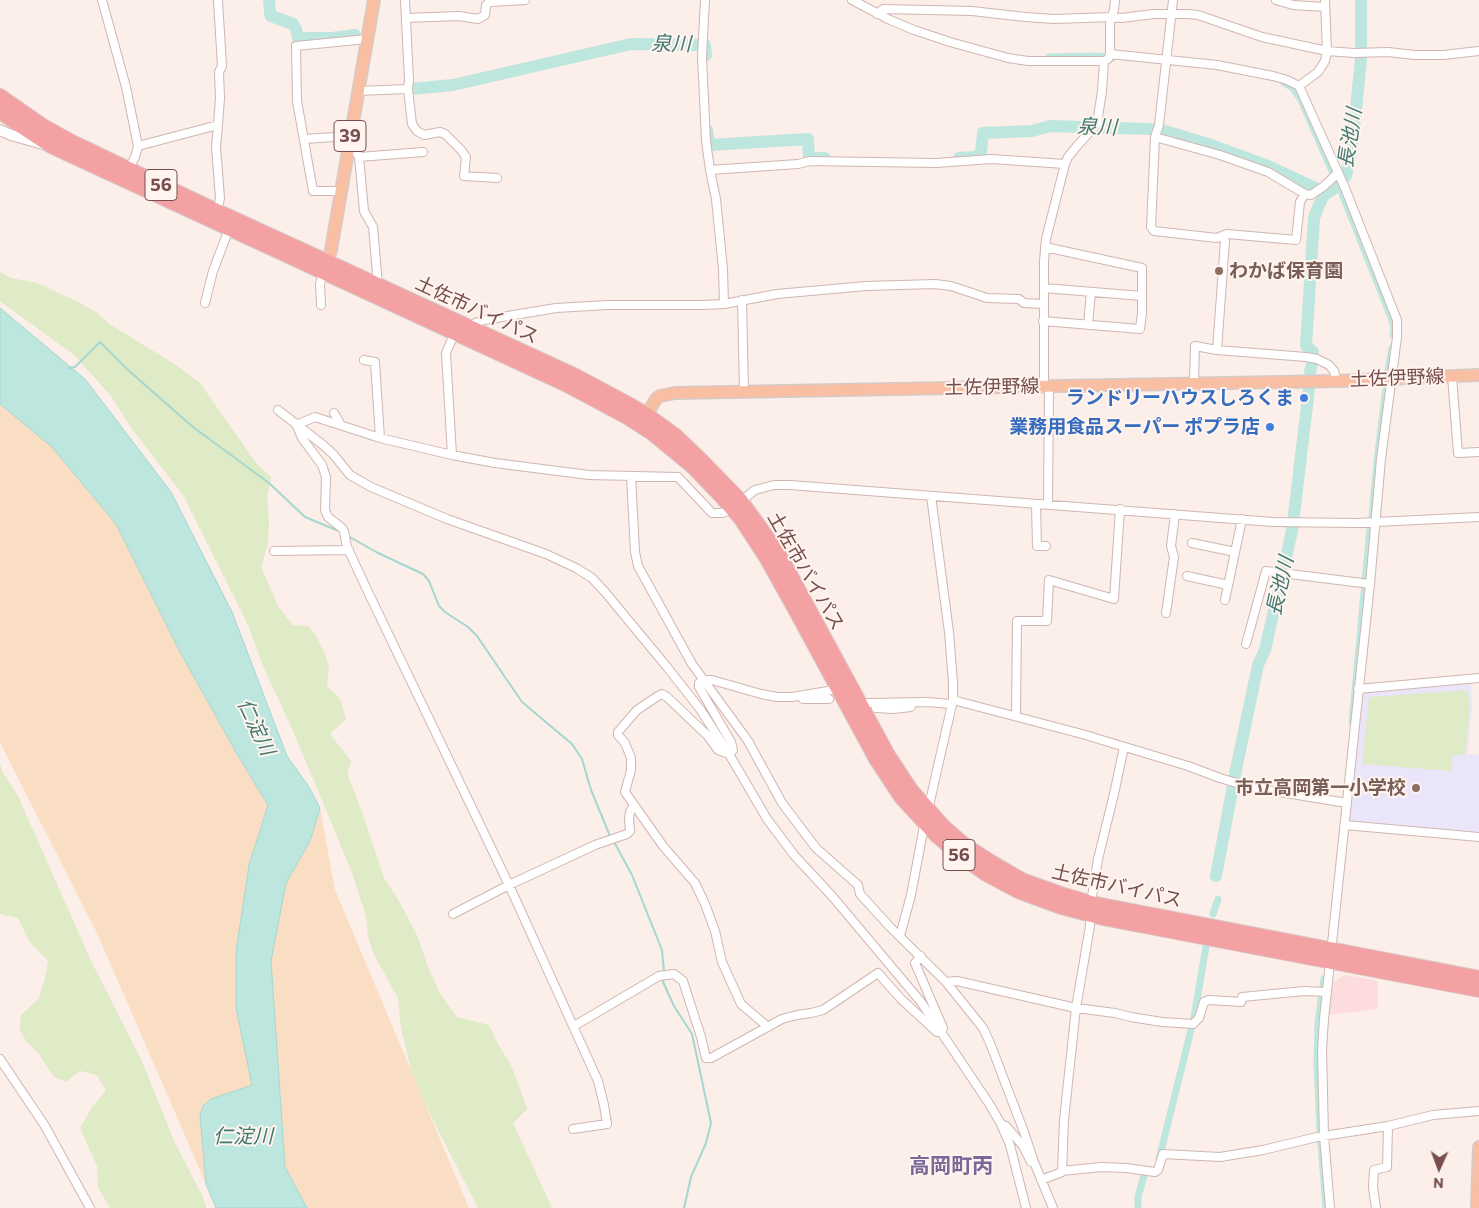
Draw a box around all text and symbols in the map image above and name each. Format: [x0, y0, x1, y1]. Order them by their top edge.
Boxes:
water label: 泉川 [651, 32, 691, 56]
water label: 長池川 [1333, 106, 1367, 170]
water label: 泉川 [1077, 114, 1117, 140]
road number: 39 [334, 120, 366, 152]
road number: 56 [145, 170, 177, 200]
place label: わかば保育園 [1229, 260, 1343, 282]
marker: わかば保育園 [1213, 265, 1225, 277]
street label: 土佐市バイパス [412, 272, 542, 348]
street label: 土佐伊野線 [1349, 365, 1445, 391]
street label: 土佐伊野線 [944, 375, 1040, 399]
place label: ランドリーハウスしろくま [1066, 387, 1294, 409]
marker: ランドリーハウスしろくま [1298, 392, 1310, 404]
place label: 業務用食品スーパー ポプラ店 [1009, 416, 1260, 438]
marker: 業務用食品スーパー ポプラ店 [1264, 421, 1276, 433]
street label: 土佐市バイパス [763, 508, 849, 634]
water label: 長池川 [1262, 554, 1298, 618]
water label: 仁淀川 [232, 695, 280, 759]
place label: 市立高岡第一小学校 [1235, 777, 1406, 799]
marker: 市立高岡第一小学校 [1410, 782, 1422, 794]
road number: 56 [943, 840, 975, 870]
street label: 土佐市バイパス [1050, 860, 1184, 912]
water label: 仁淀川 [213, 1124, 273, 1148]
north arrow [1414, 1143, 1464, 1193]
district label: 高岡町丙 [909, 1153, 993, 1179]
text: N [1433, 1175, 1444, 1192]

